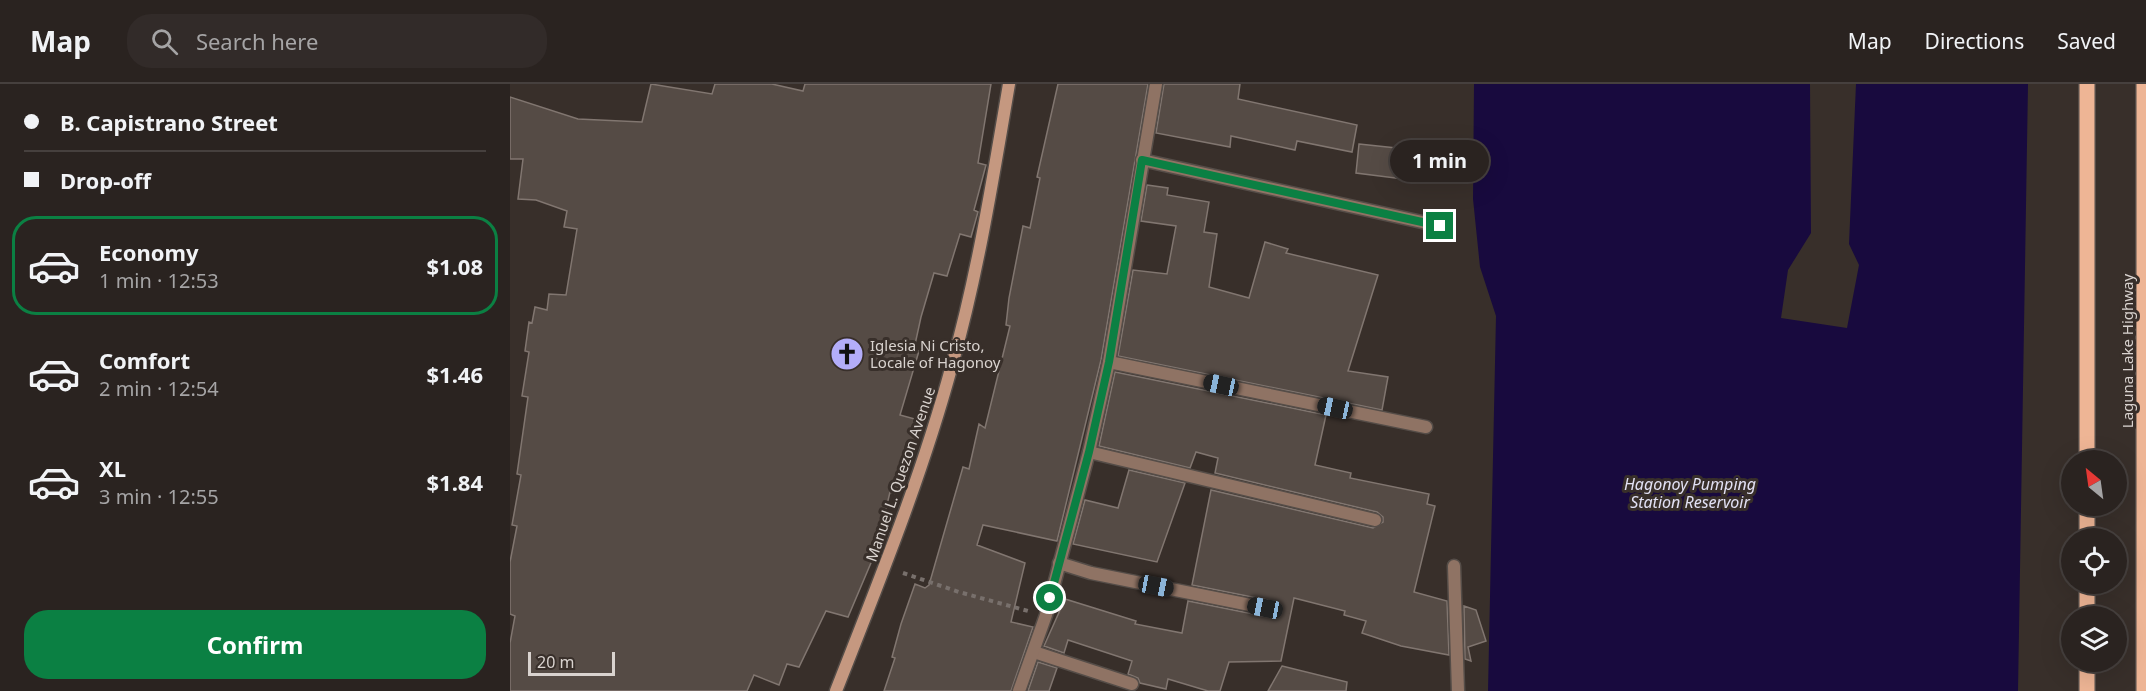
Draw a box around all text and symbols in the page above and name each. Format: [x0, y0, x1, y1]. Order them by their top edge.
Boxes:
search box [127, 14, 547, 68]
text: Map [30, 22, 91, 60]
icon: search [148, 25, 181, 58]
text: Search here [196, 26, 318, 56]
text: Map [1848, 27, 1892, 55]
text: Directions [1925, 27, 2024, 55]
text: Saved [2057, 27, 2116, 55]
text: B. Capistrano Street [60, 107, 278, 137]
callout: 1 min [1390, 139, 1490, 181]
text: 1 min [1412, 147, 1467, 174]
text: Drop-off [60, 165, 151, 195]
route end [1426, 212, 1453, 239]
text: Economy [99, 237, 198, 267]
icon: car [27, 239, 81, 293]
text: $1.08 [426, 251, 483, 281]
text: 1 min · 12:53 [99, 267, 219, 294]
street label: Laguna Lake Highway [2117, 273, 2137, 428]
place label: Iglesia Ni Cristo, Locale of Hagonoy [870, 335, 1001, 372]
church icon: Iglesia Ni Cristo, Locale of Hagonoy [829, 336, 865, 372]
text: Comfort [99, 345, 190, 375]
icon: car [27, 347, 81, 401]
text: $1.46 [426, 359, 483, 389]
car [1202, 372, 1240, 398]
text: 2 min · 12:54 [99, 375, 219, 402]
street label: Manuel L. Quezon Avenue [861, 384, 939, 564]
car [1316, 395, 1354, 421]
north arrow [2061, 450, 2127, 516]
map controls [2061, 450, 2127, 672]
text: XL [99, 453, 126, 483]
icon: car [27, 455, 81, 509]
text: $1.84 [426, 467, 483, 497]
water label: Hagonoy Pumping Station Reservoir [1624, 473, 1756, 513]
text: 3 min · 12:55 [99, 483, 219, 510]
button: locate [2061, 528, 2127, 594]
car [1137, 574, 1175, 598]
route start [1036, 584, 1063, 611]
car [1246, 596, 1284, 620]
button: layers [2061, 606, 2127, 672]
button: Confirm [24, 610, 486, 679]
scale bar [528, 649, 615, 676]
text: 20 m [537, 651, 574, 673]

